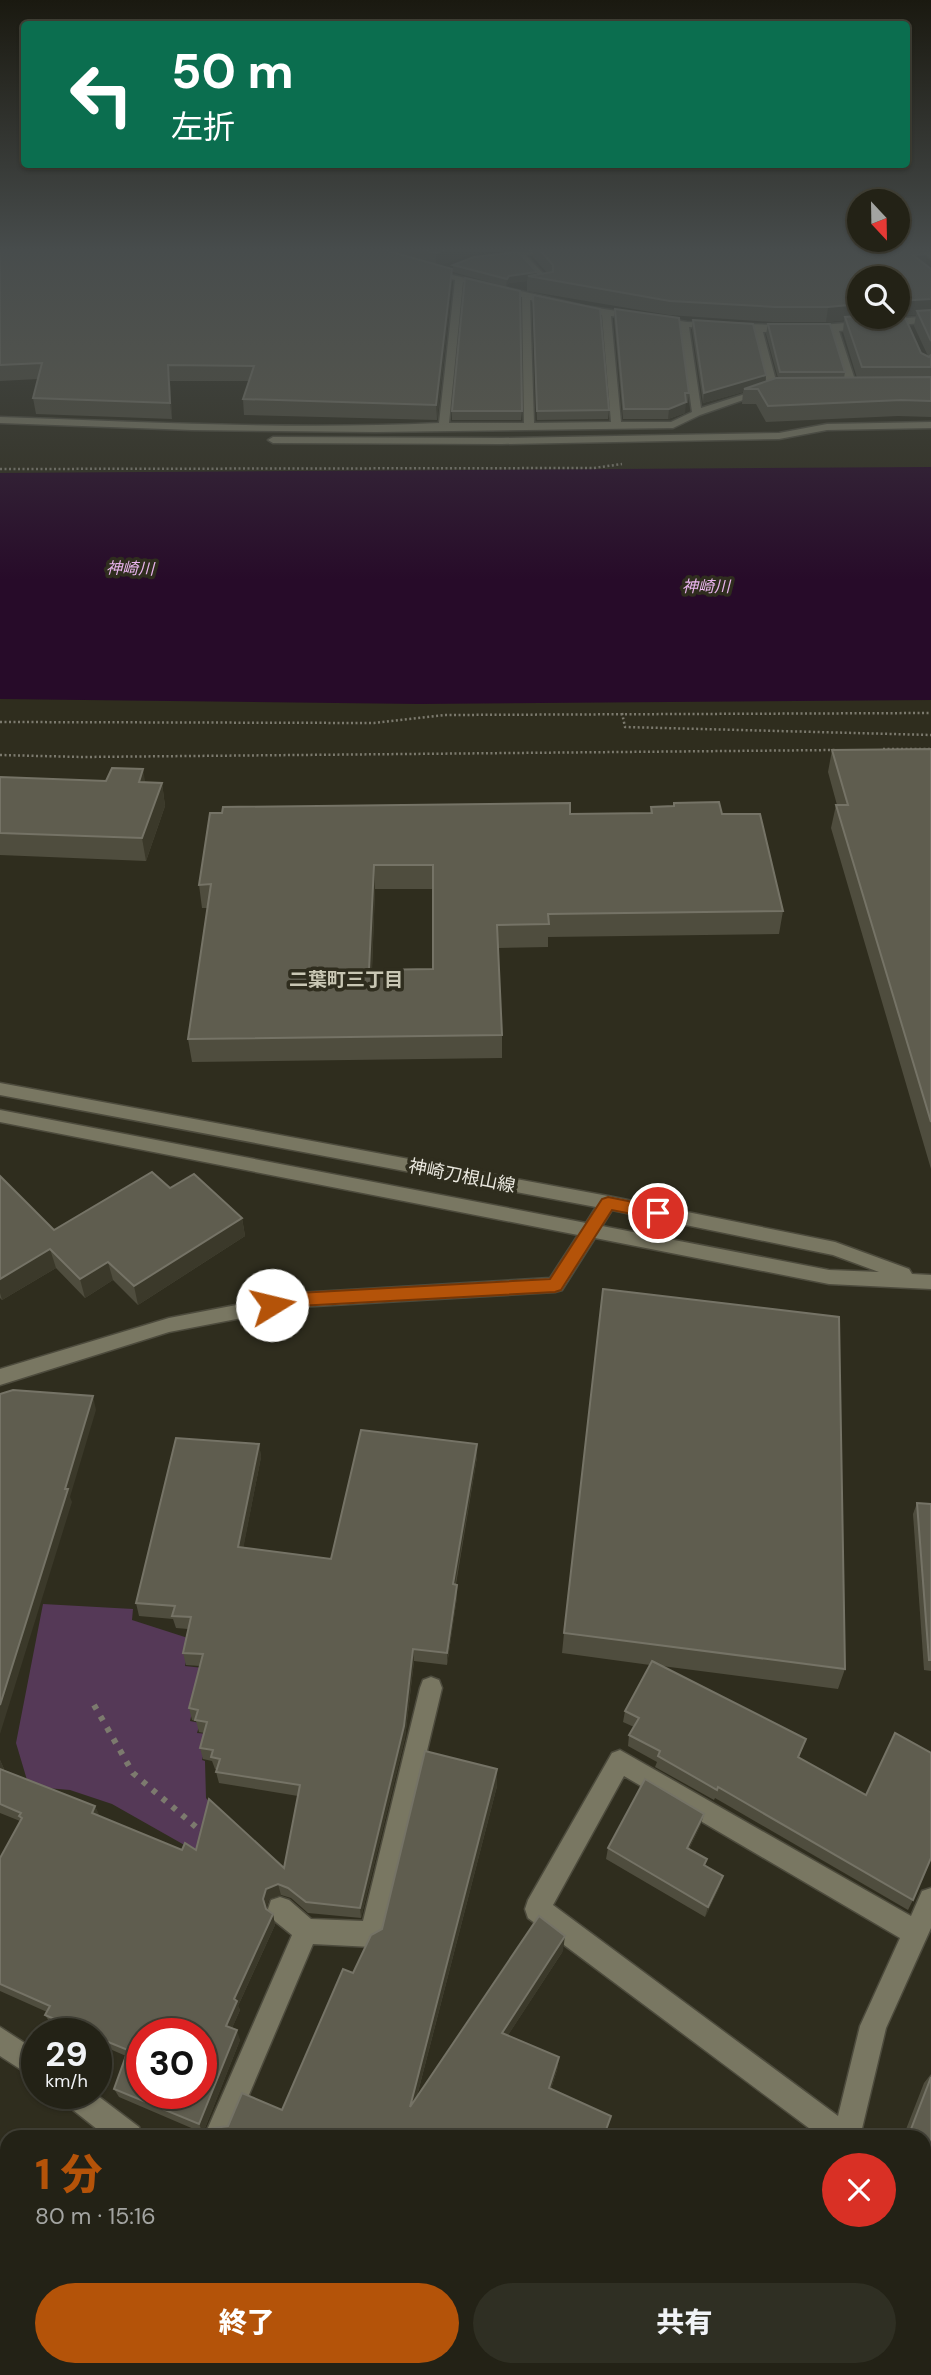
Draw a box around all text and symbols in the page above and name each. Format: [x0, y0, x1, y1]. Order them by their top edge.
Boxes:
text: 50 m [171, 39, 294, 103]
icon: left [56, 49, 147, 140]
text: 左折 [171, 106, 235, 148]
north arrow [847, 189, 910, 252]
map controls [847, 189, 910, 329]
button: search [847, 266, 910, 329]
water label: 神崎川 [106, 558, 156, 579]
water label: 神崎川 [682, 576, 732, 597]
district label: 二葉町三丁目 [289, 967, 403, 992]
street label: 神崎刀根山線 [407, 1154, 517, 1198]
pin [628, 1183, 688, 1243]
icon: arrive [639, 1194, 677, 1232]
position arrow [235, 1268, 309, 1342]
speed limit sign: 30 [126, 2018, 217, 2109]
text: 29 [45, 2031, 88, 2077]
text: km/h [45, 2069, 88, 2093]
text: 1 分 [35, 2147, 102, 2202]
button: close [822, 2153, 896, 2227]
text: 80 m · 15:16 [35, 2201, 156, 2231]
button: 終了 [35, 2283, 459, 2363]
button: 共有 [473, 2283, 896, 2363]

